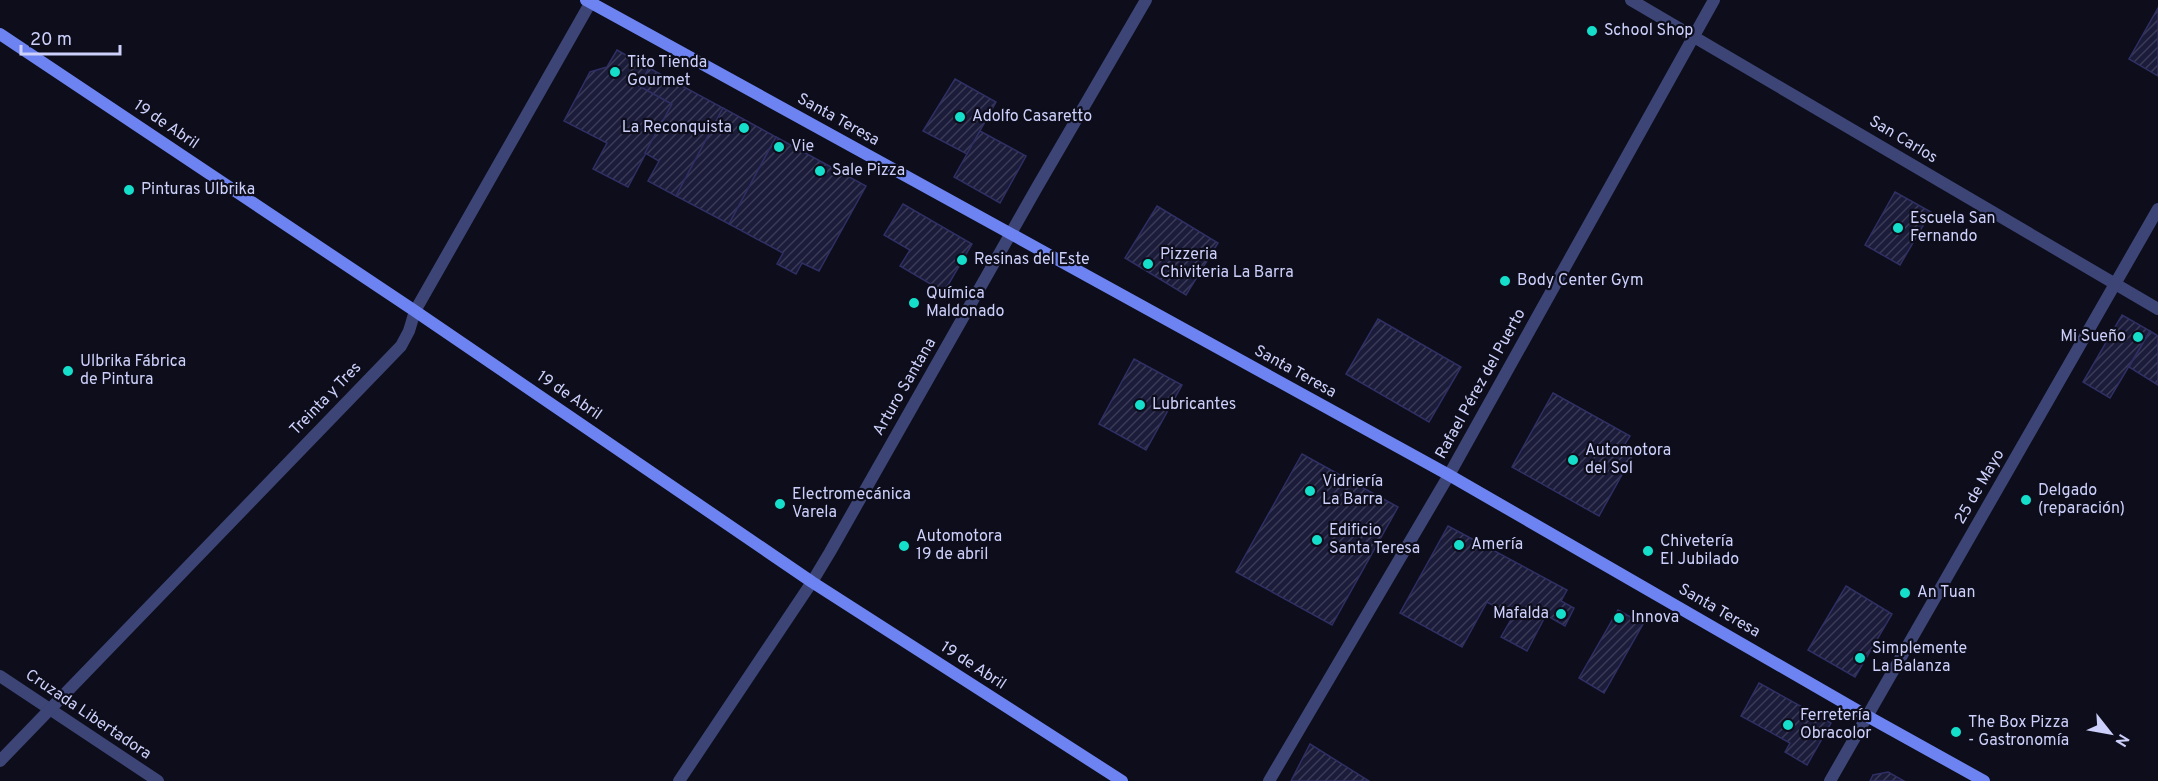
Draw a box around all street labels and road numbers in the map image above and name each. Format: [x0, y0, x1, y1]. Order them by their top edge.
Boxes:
street label: Santa Teresa [793, 89, 883, 151]
street label: 19 de Abril [130, 96, 202, 154]
street label: San Carlos [1865, 112, 1941, 168]
street label: Rafael Pérez del Puerto [1431, 305, 1531, 463]
street label: Arturo Santana [869, 335, 941, 439]
street label: Santa Teresa [1250, 341, 1340, 403]
street label: Treinta y Tres [286, 358, 366, 440]
street label: 19 de Abril [533, 367, 605, 425]
street label: 25 de Mayo [1951, 446, 2009, 528]
street label: Santa Teresa [1675, 580, 1763, 642]
street label: 19 de Abril [936, 637, 1010, 695]
street label: Cruzada Libertadora [21, 665, 155, 765]

